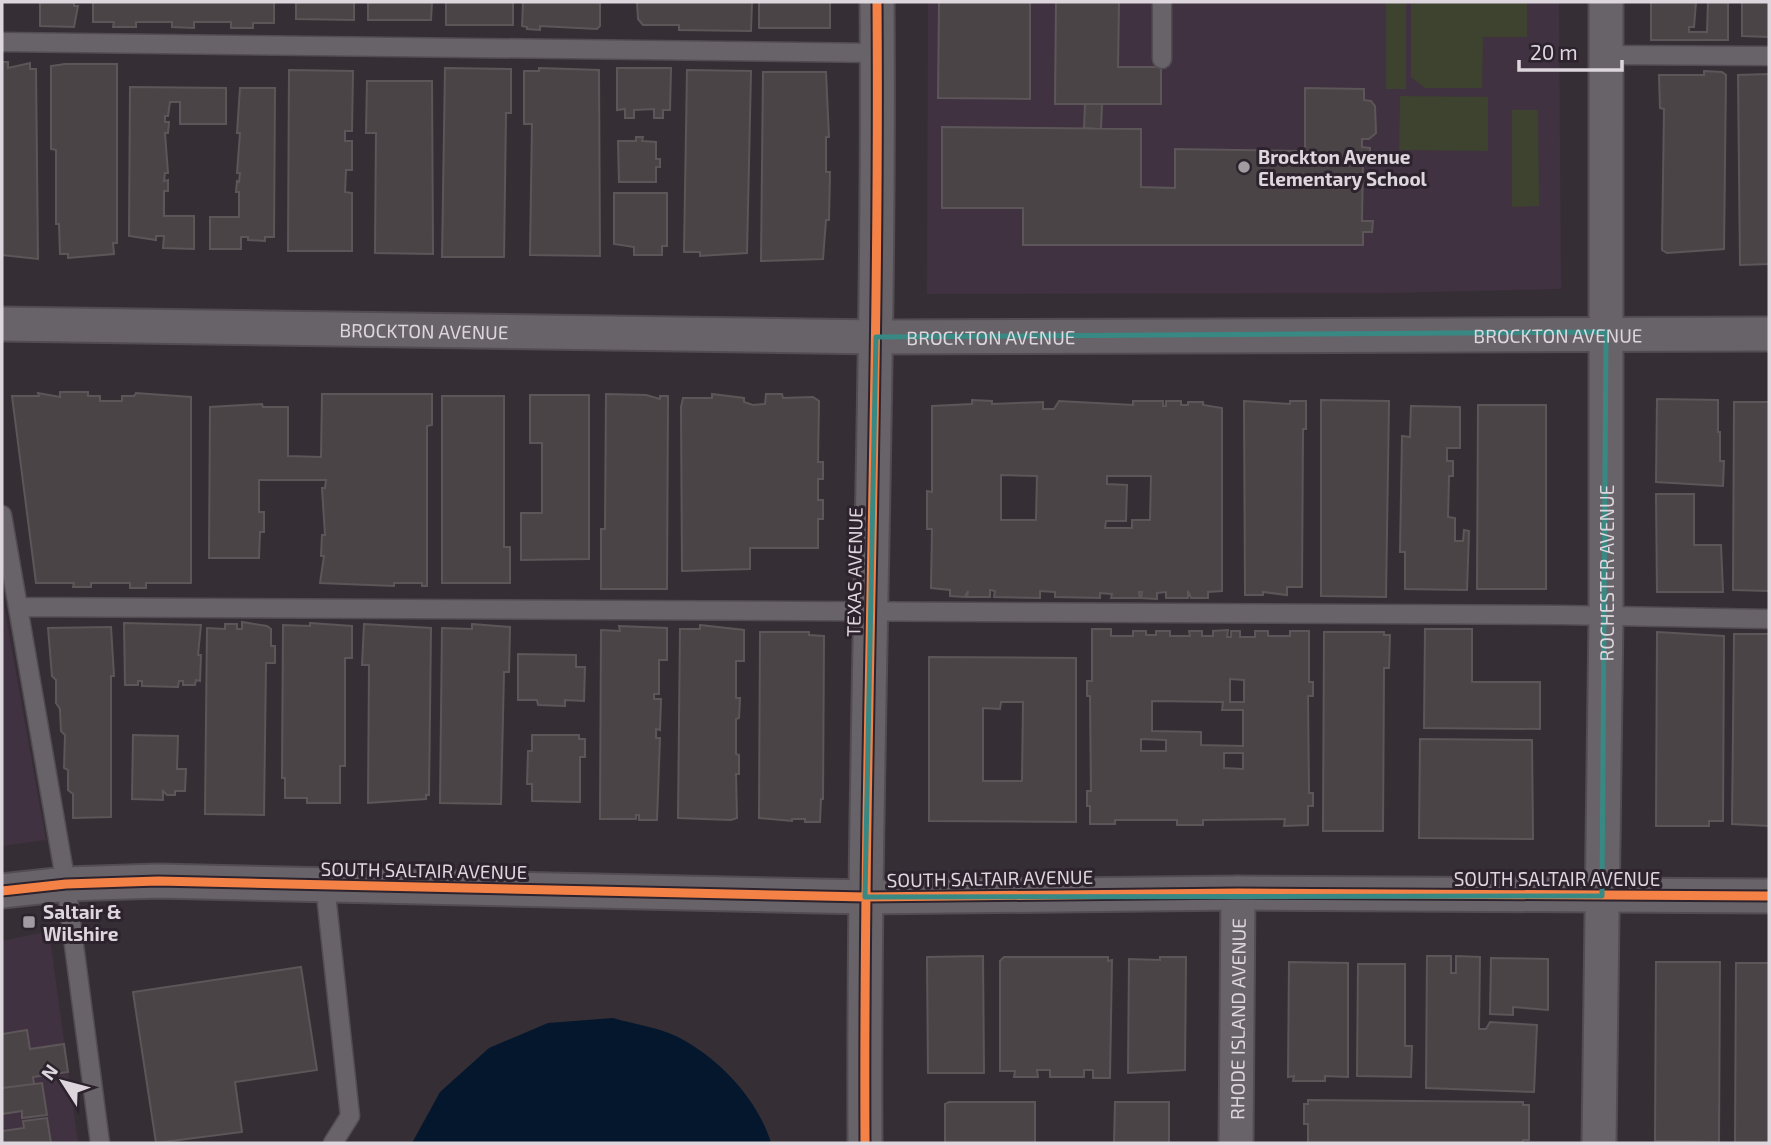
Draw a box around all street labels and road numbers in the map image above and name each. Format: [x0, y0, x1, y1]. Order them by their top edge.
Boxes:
street label: BROCKTON AVENUE [339, 318, 509, 343]
street label: BROCKTON AVENUE [1473, 323, 1642, 346]
street label: BROCKTON AVENUE [906, 325, 1075, 348]
street label: ROCHESTER AVENUE [1594, 485, 1618, 662]
street label: TEXAS AVENUE [841, 507, 867, 637]
street label: SOUTH SALTAIR AVENUE [321, 857, 527, 883]
street label: SOUTH SALTAIR AVENUE [887, 865, 1093, 891]
street label: SOUTH SALTAIR AVENUE [1454, 867, 1660, 890]
street label: RHODE ISLAND AVENUE [1225, 918, 1249, 1120]

